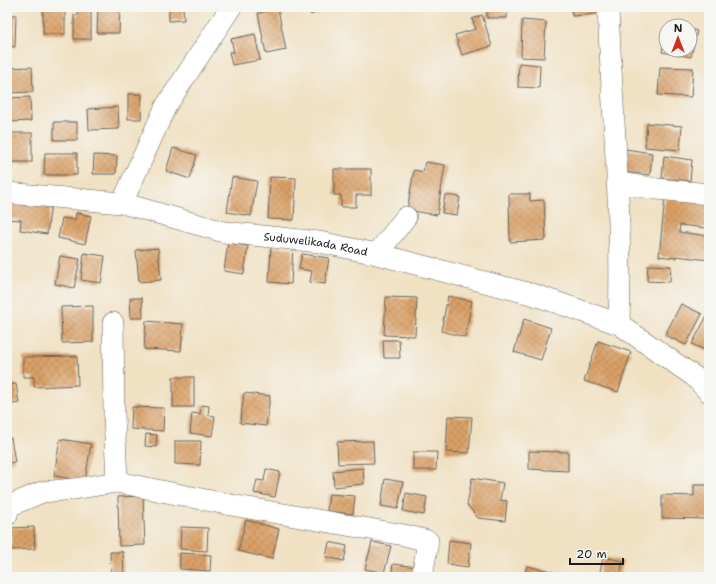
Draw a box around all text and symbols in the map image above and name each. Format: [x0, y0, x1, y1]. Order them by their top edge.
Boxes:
north arrow [658, 18, 698, 58]
text: N [674, 21, 683, 36]
street label: Suduwelikada Road [263, 229, 369, 260]
scale bar [570, 540, 623, 566]
text: 20 m [576, 546, 607, 562]

